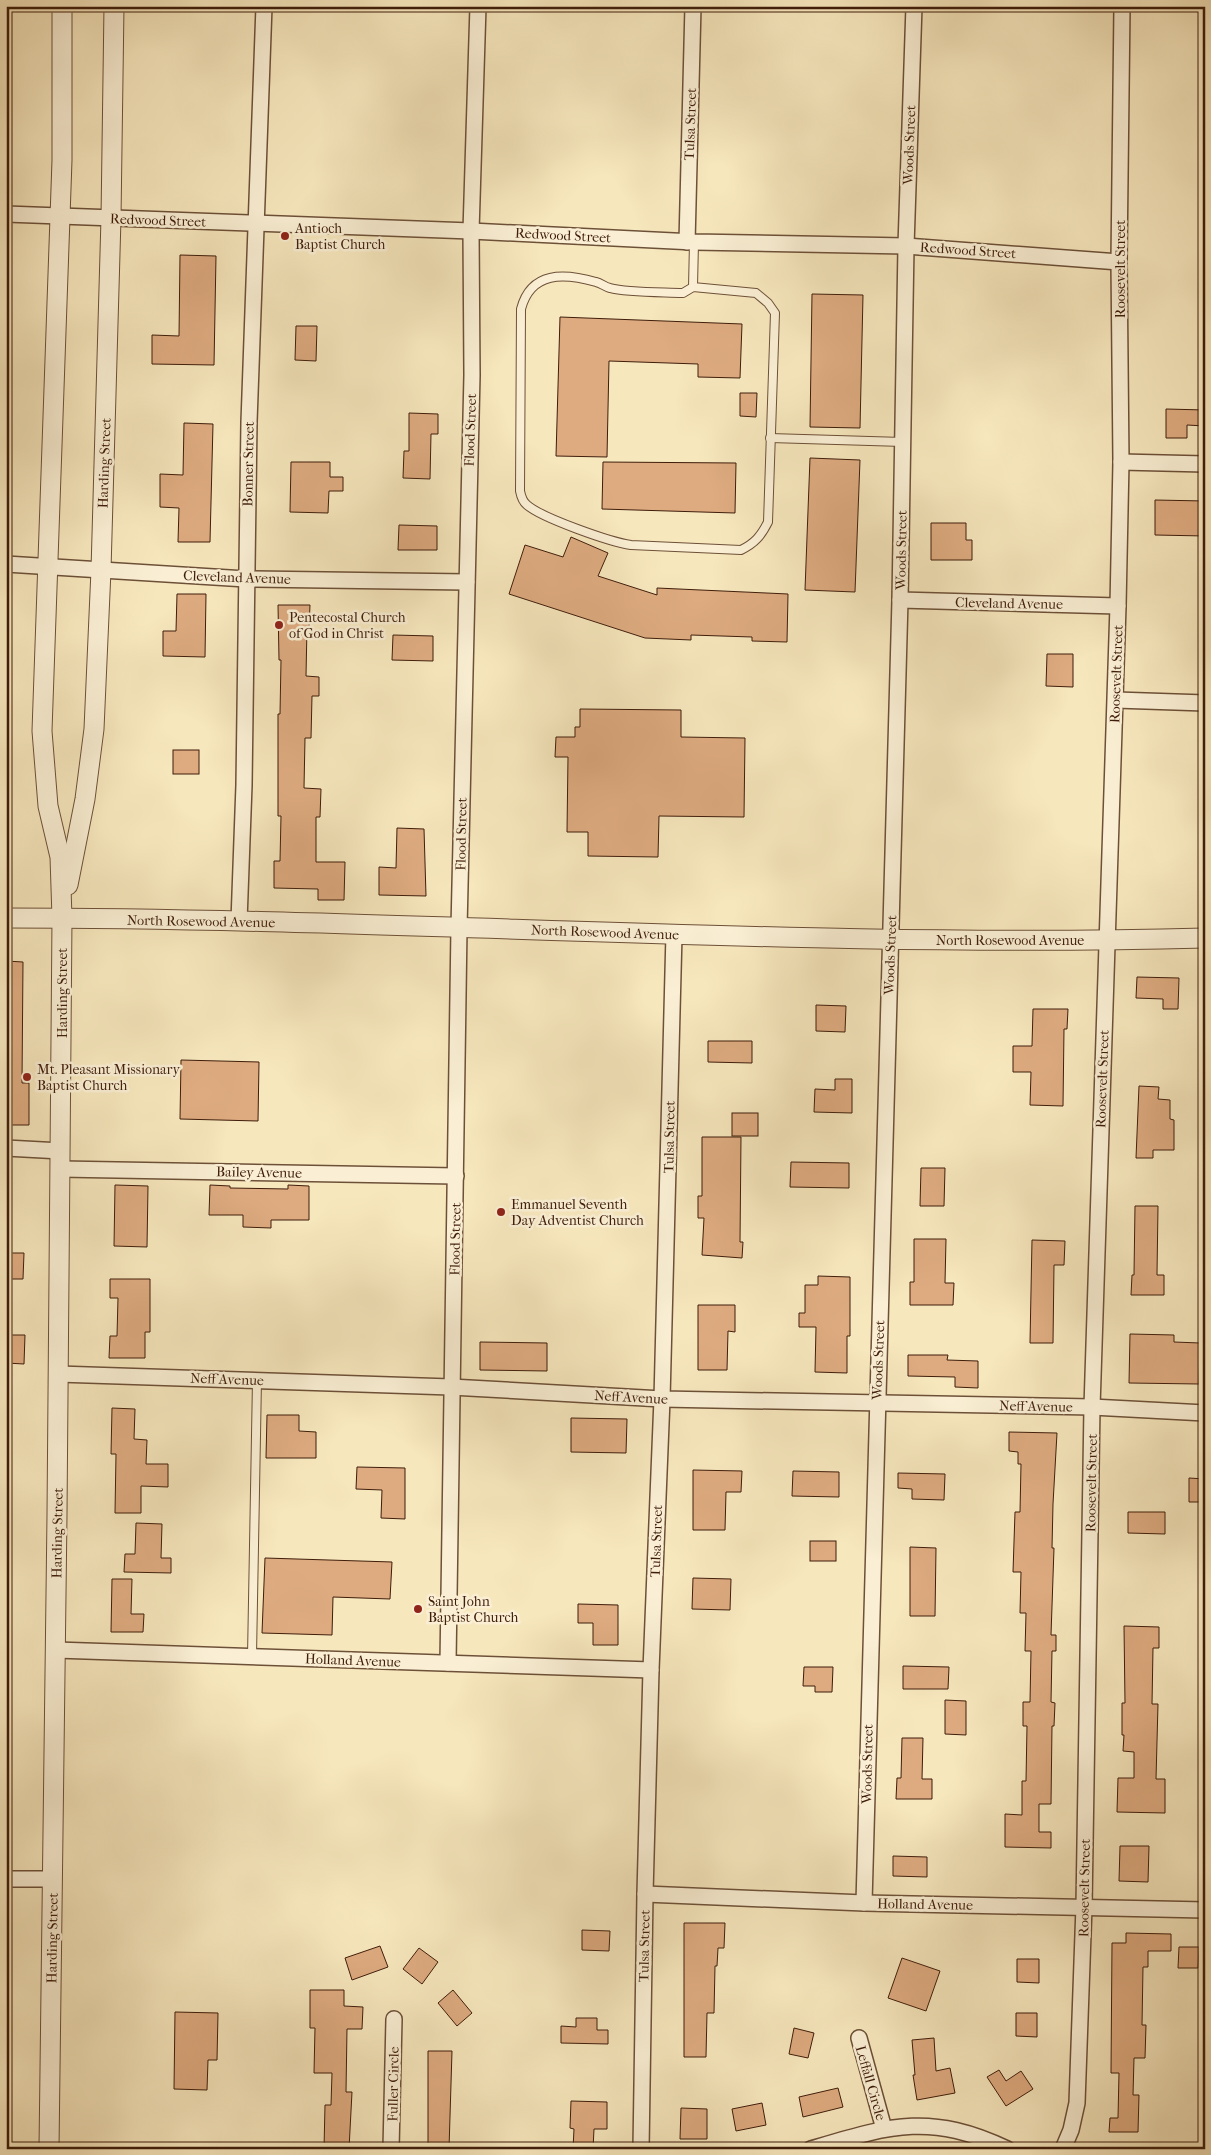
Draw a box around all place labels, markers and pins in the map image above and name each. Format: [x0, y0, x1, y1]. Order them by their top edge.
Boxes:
place label: Antioch Baptist Church [294, 220, 386, 253]
marker: Antioch Baptist Church [279, 230, 291, 242]
place label: Pentecostal Church of God in Christ [289, 609, 406, 642]
marker: Pentecostal Church of God in Christ [273, 619, 285, 631]
place label: Mt. Pleasant Missionary Baptist Church [37, 1061, 180, 1094]
marker: Mt. Pleasant Missionary Baptist Church [21, 1071, 33, 1083]
place label: Emmanuel Seventh Day Adventist Church [511, 1196, 644, 1229]
marker: Emmanuel Seventh Day Adventist Church [495, 1206, 507, 1218]
place label: Saint John Baptist Church [428, 1593, 519, 1626]
marker: Saint John Baptist Church [412, 1603, 424, 1615]

